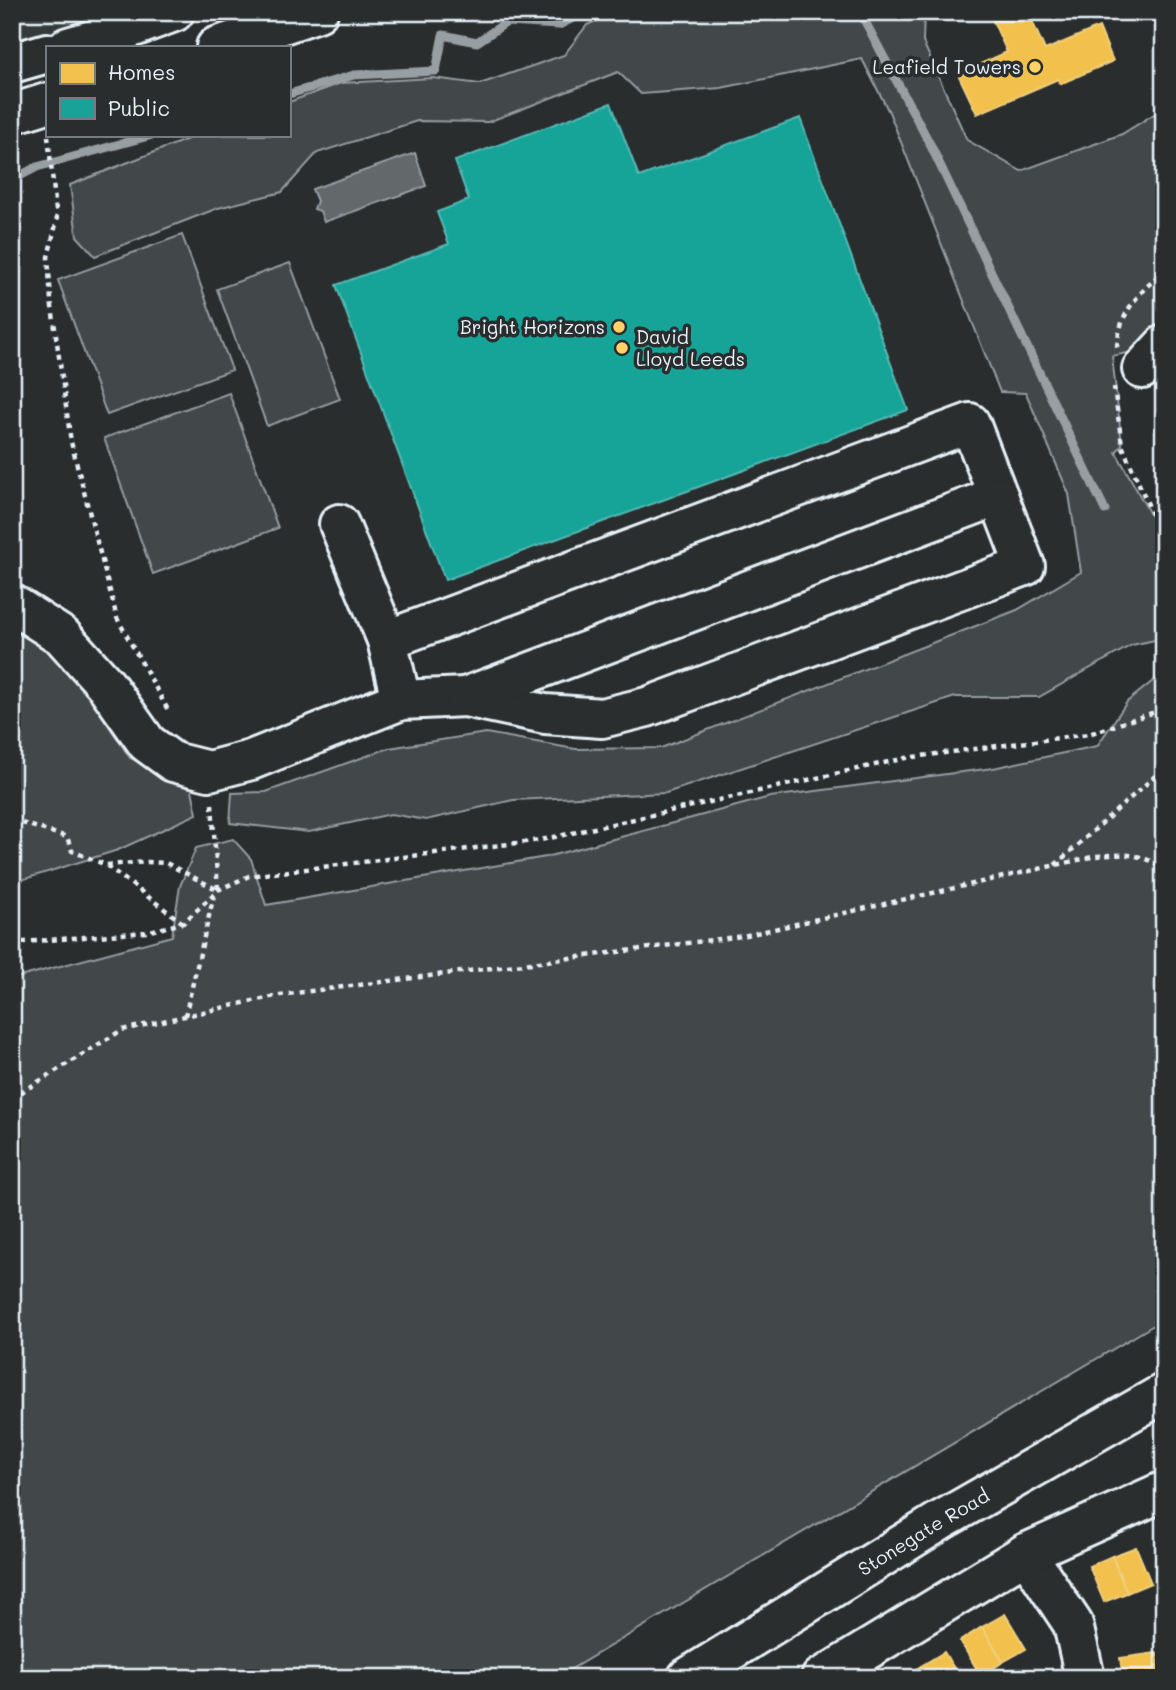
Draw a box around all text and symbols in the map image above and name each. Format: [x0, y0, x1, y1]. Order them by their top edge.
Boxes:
legend [46, 46, 290, 136]
place label: Leafield Towers [872, 54, 1021, 79]
text: Homes [108, 58, 175, 85]
marker: Leafield Towers [1027, 59, 1043, 75]
text: Public [108, 94, 170, 121]
place label: Bright Horizons [460, 314, 605, 339]
marker: Bright Horizons [611, 319, 627, 335]
place label: David Lloyd Leeds [636, 324, 745, 371]
marker: David Lloyd Leeds [614, 340, 630, 356]
street label: Stonegate Road [853, 1483, 994, 1581]

